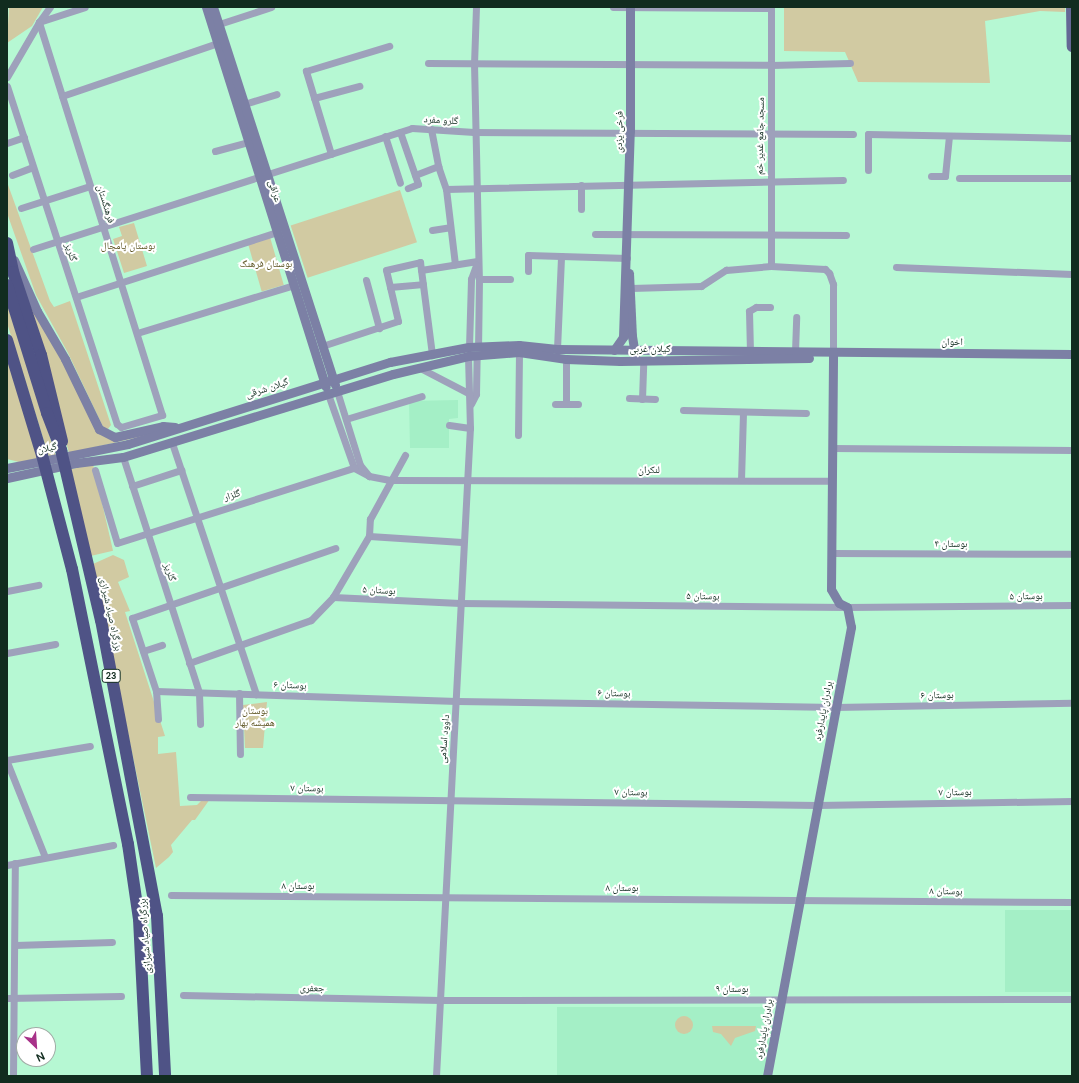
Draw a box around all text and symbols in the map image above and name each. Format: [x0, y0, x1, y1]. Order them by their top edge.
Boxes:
street label: مسجد جامع غدیر خم [753, 97, 767, 175]
street label: فرخی یزدی [613, 111, 625, 153]
street label: گلرو مفرد [423, 113, 459, 127]
street label: عراقی [266, 178, 284, 204]
street label: فرهنگستان [94, 183, 118, 225]
park label: بوستان پامچال [101, 240, 155, 252]
street label: گلریز [62, 242, 80, 262]
park label: بوستان فرهنگ [240, 258, 292, 270]
street label: اخوان [941, 336, 963, 348]
street label: گیلان غربی [629, 343, 671, 355]
street label: گیلان شرقی [244, 375, 290, 401]
street label: گیلان [36, 440, 58, 456]
street label: لنکران [638, 464, 660, 476]
street label: گلزار [222, 487, 242, 503]
street label: بوستان ۴ [934, 538, 968, 550]
street label: گلریز [161, 562, 179, 582]
street label: بزرگراه صیاد شیرازی [97, 576, 125, 652]
street label: بوستان ۵ [362, 583, 396, 597]
street label: بوستان ۵ [686, 590, 720, 602]
street label: بوستان ۵ [1009, 590, 1043, 602]
road number: 23 [101, 669, 121, 683]
street label: بوستان ۶ [273, 678, 307, 692]
street label: برادران پایدارفرد [811, 680, 835, 742]
street label: بوستان ۶ [597, 687, 631, 699]
street label: بوستان ۶ [920, 689, 954, 701]
park label: بوستان همیشه بهار [235, 704, 275, 728]
street label: داوود اسلامی [436, 714, 452, 764]
street label: بوستان ۷ [290, 782, 324, 794]
street label: بوستان ۷ [614, 786, 648, 798]
street label: بوستان ۷ [938, 786, 972, 798]
street label: بوستان ۸ [281, 880, 315, 892]
street label: بوستان ۸ [605, 882, 639, 894]
street label: بوستان ۸ [929, 885, 963, 897]
street label: بزرگراه صیاد شیرازی [136, 898, 154, 974]
street label: جعفری [300, 982, 324, 994]
street label: بوستان ۹ [715, 983, 749, 995]
street label: برادران پایدارفرد [753, 998, 775, 1060]
north arrow [16, 1027, 56, 1067]
text: N [34, 1049, 47, 1065]

